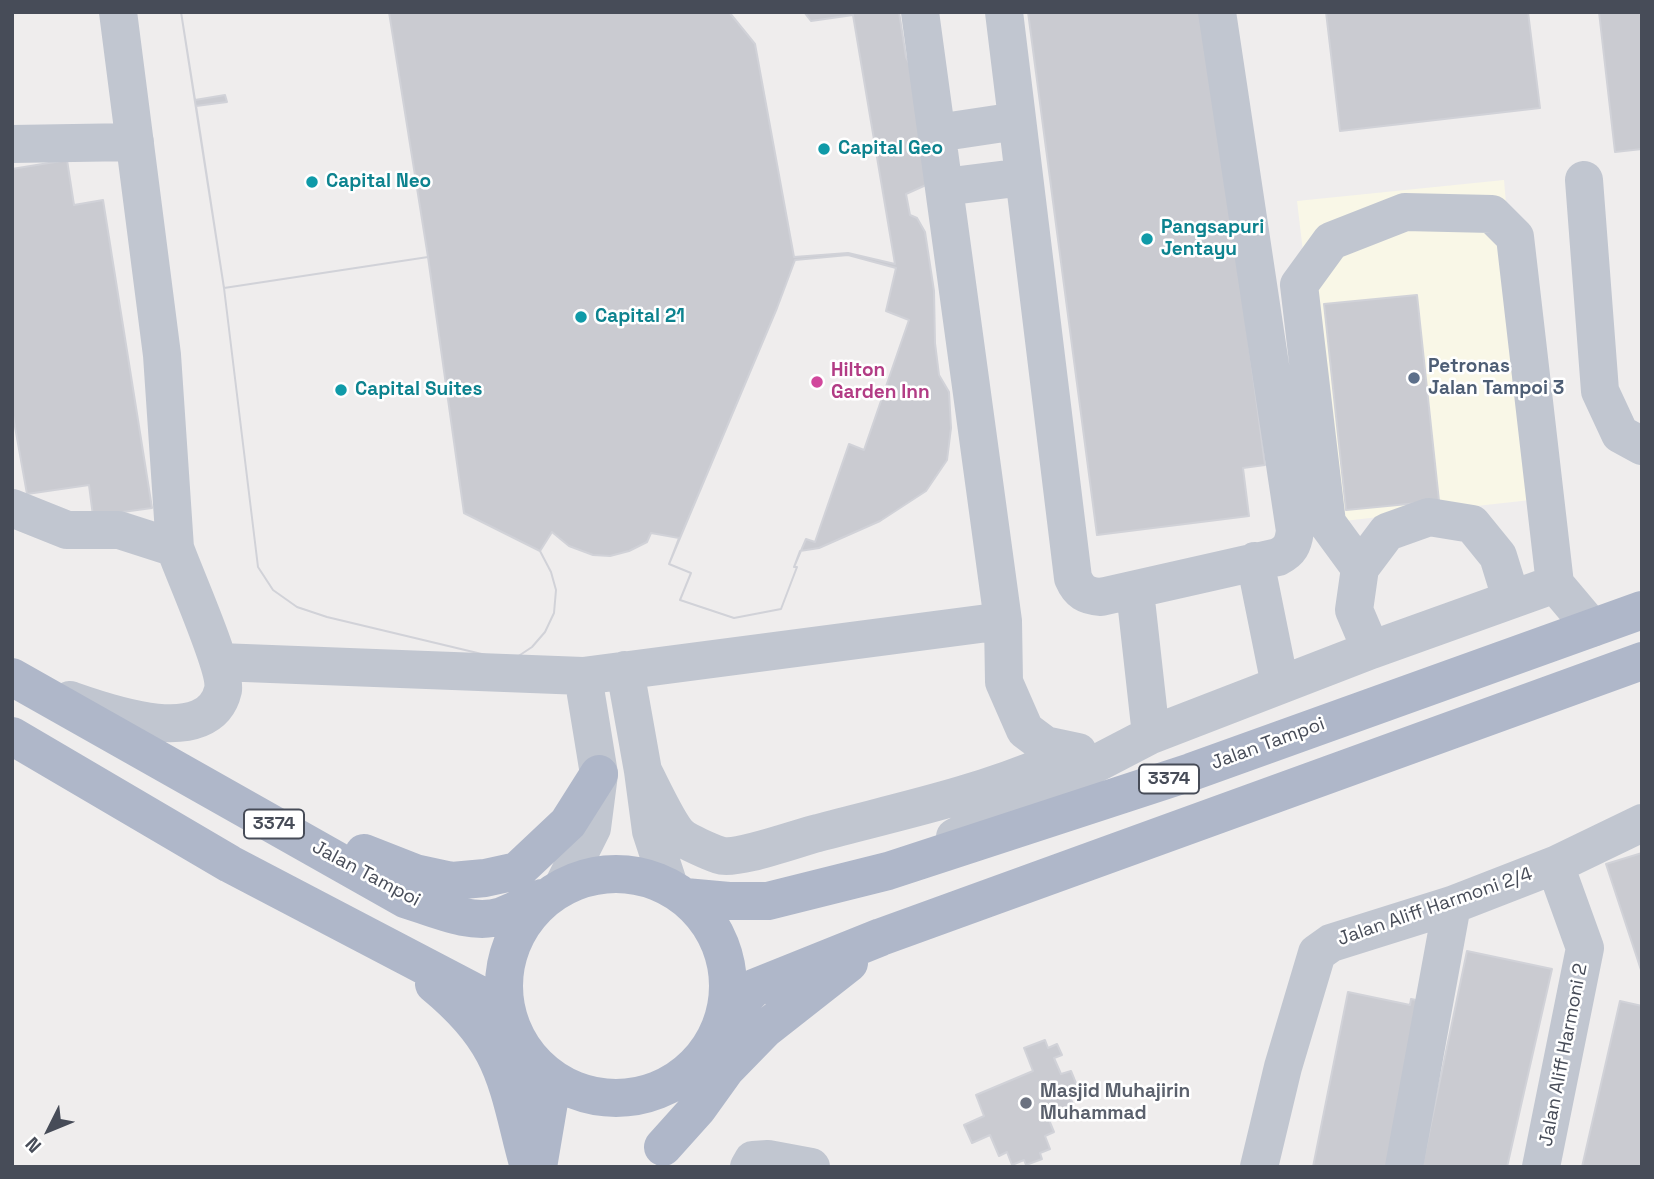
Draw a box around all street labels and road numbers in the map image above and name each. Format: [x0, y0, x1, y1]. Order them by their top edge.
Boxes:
street label: Jalan Tampoi [1208, 713, 1328, 775]
road number: 3374 [1139, 764, 1199, 794]
road number: 3374 [244, 810, 304, 838]
street label: Jalan Tampoi [308, 836, 424, 912]
street label: Jalan Aliff Harmoni 2/4 [1335, 863, 1535, 951]
street label: Jalan Aliff Harmoni 2 [1535, 962, 1593, 1148]

